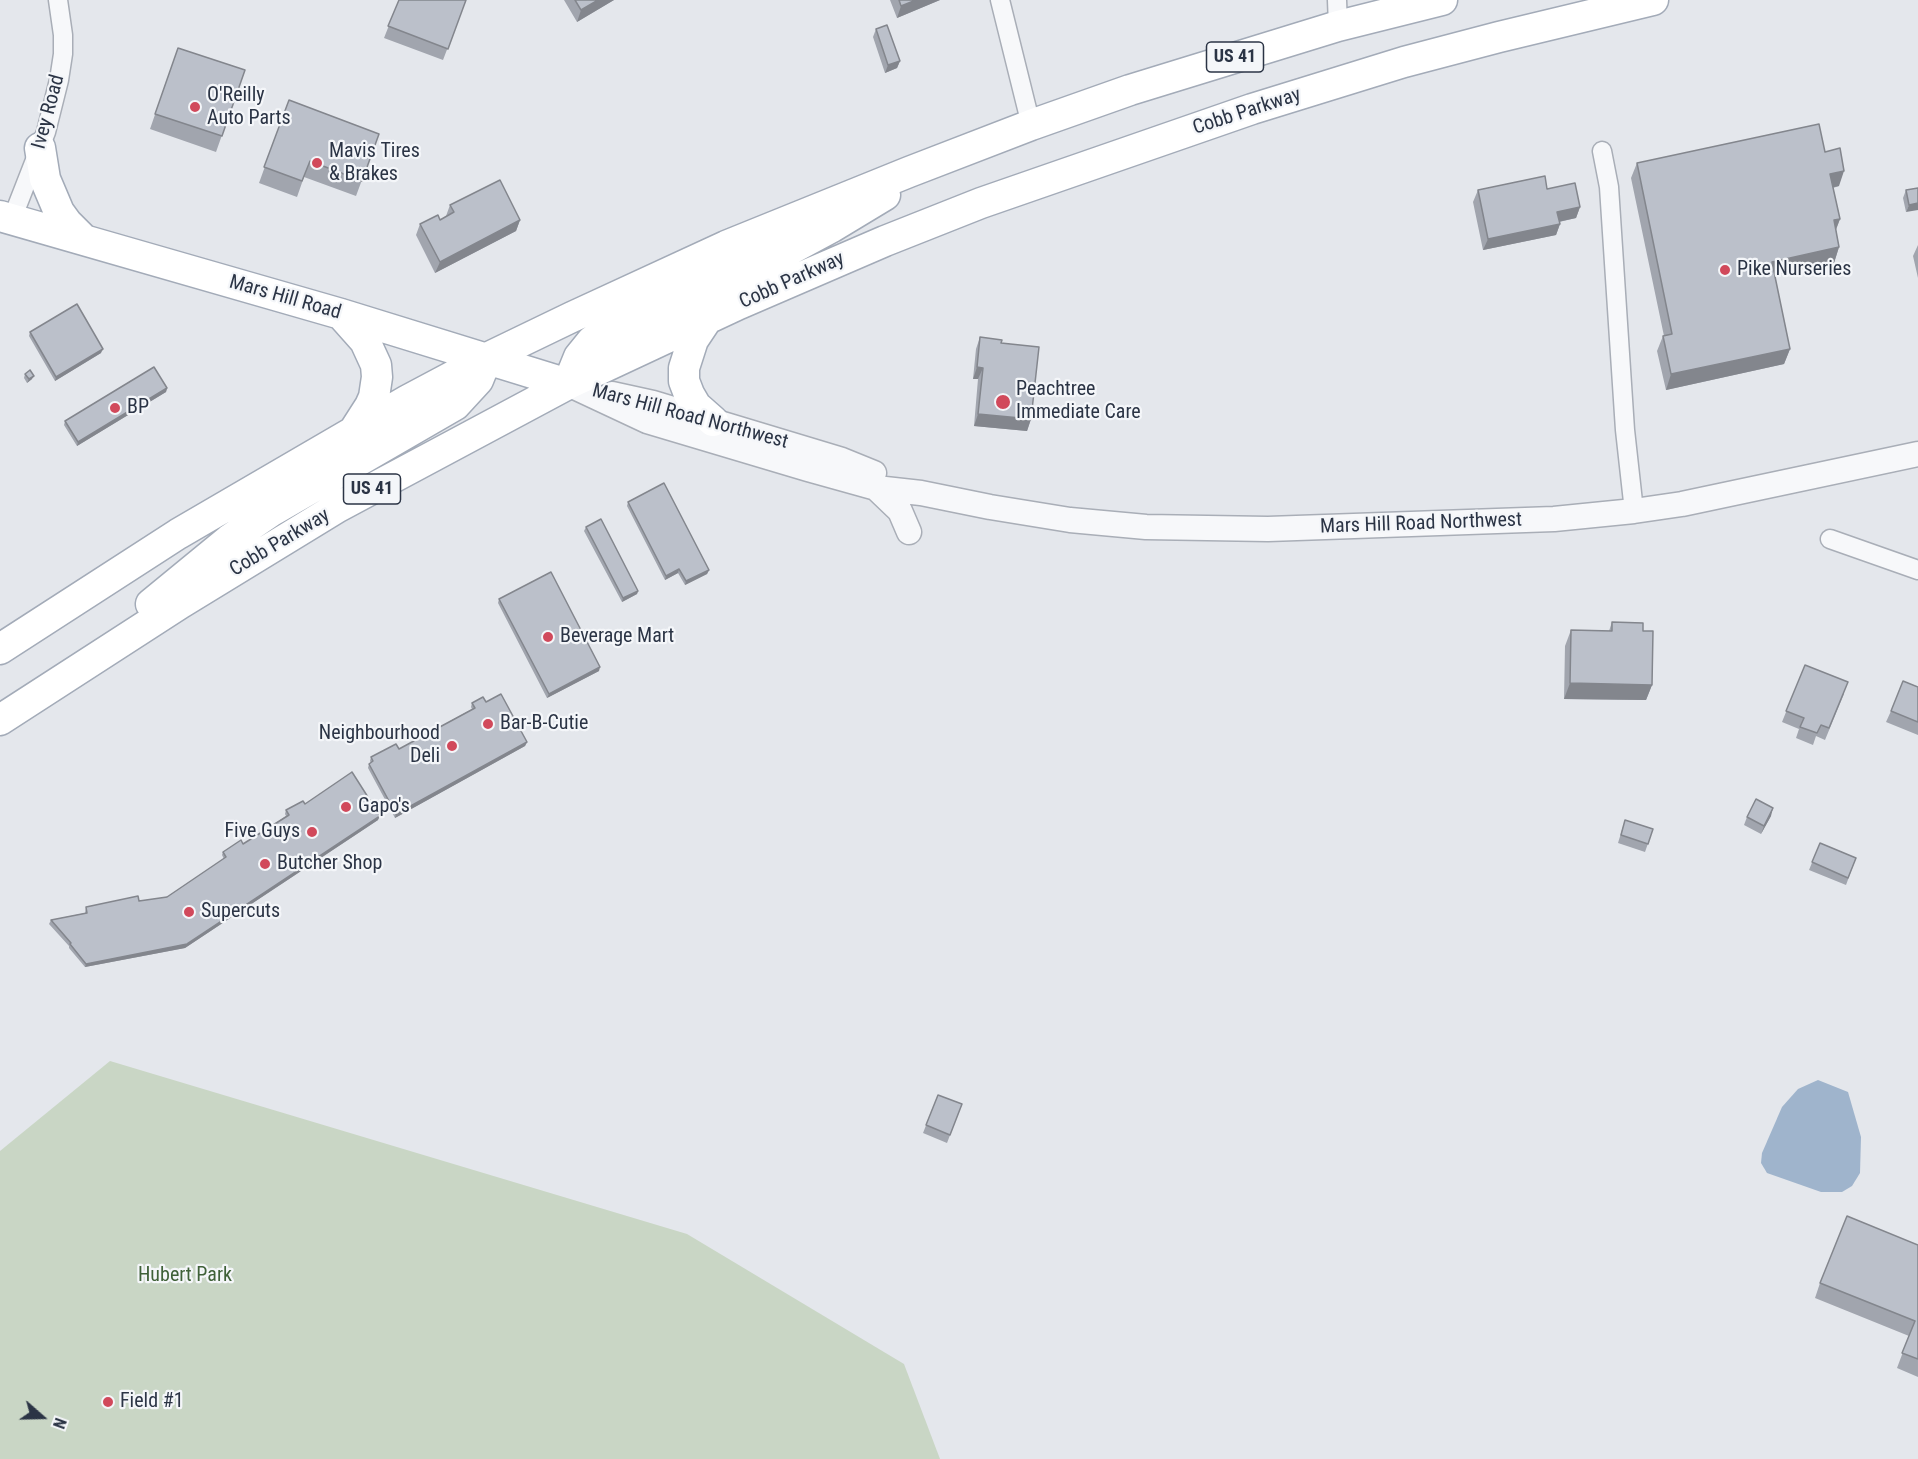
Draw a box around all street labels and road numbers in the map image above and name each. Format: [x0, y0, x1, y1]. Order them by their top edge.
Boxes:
road number: US 41 [1206, 42, 1264, 72]
street label: Ivey Road [28, 72, 70, 152]
street label: Cobb Parkway [1190, 83, 1304, 141]
street label: Cobb Parkway [736, 247, 848, 315]
street label: Mars Hill Road [226, 271, 344, 325]
street label: Mars Hill Road Northwest [589, 379, 791, 455]
road number: US 41 [344, 474, 400, 504]
street label: Cobb Parkway [226, 504, 334, 582]
street label: Mars Hill Road Northwest [1320, 508, 1522, 540]

